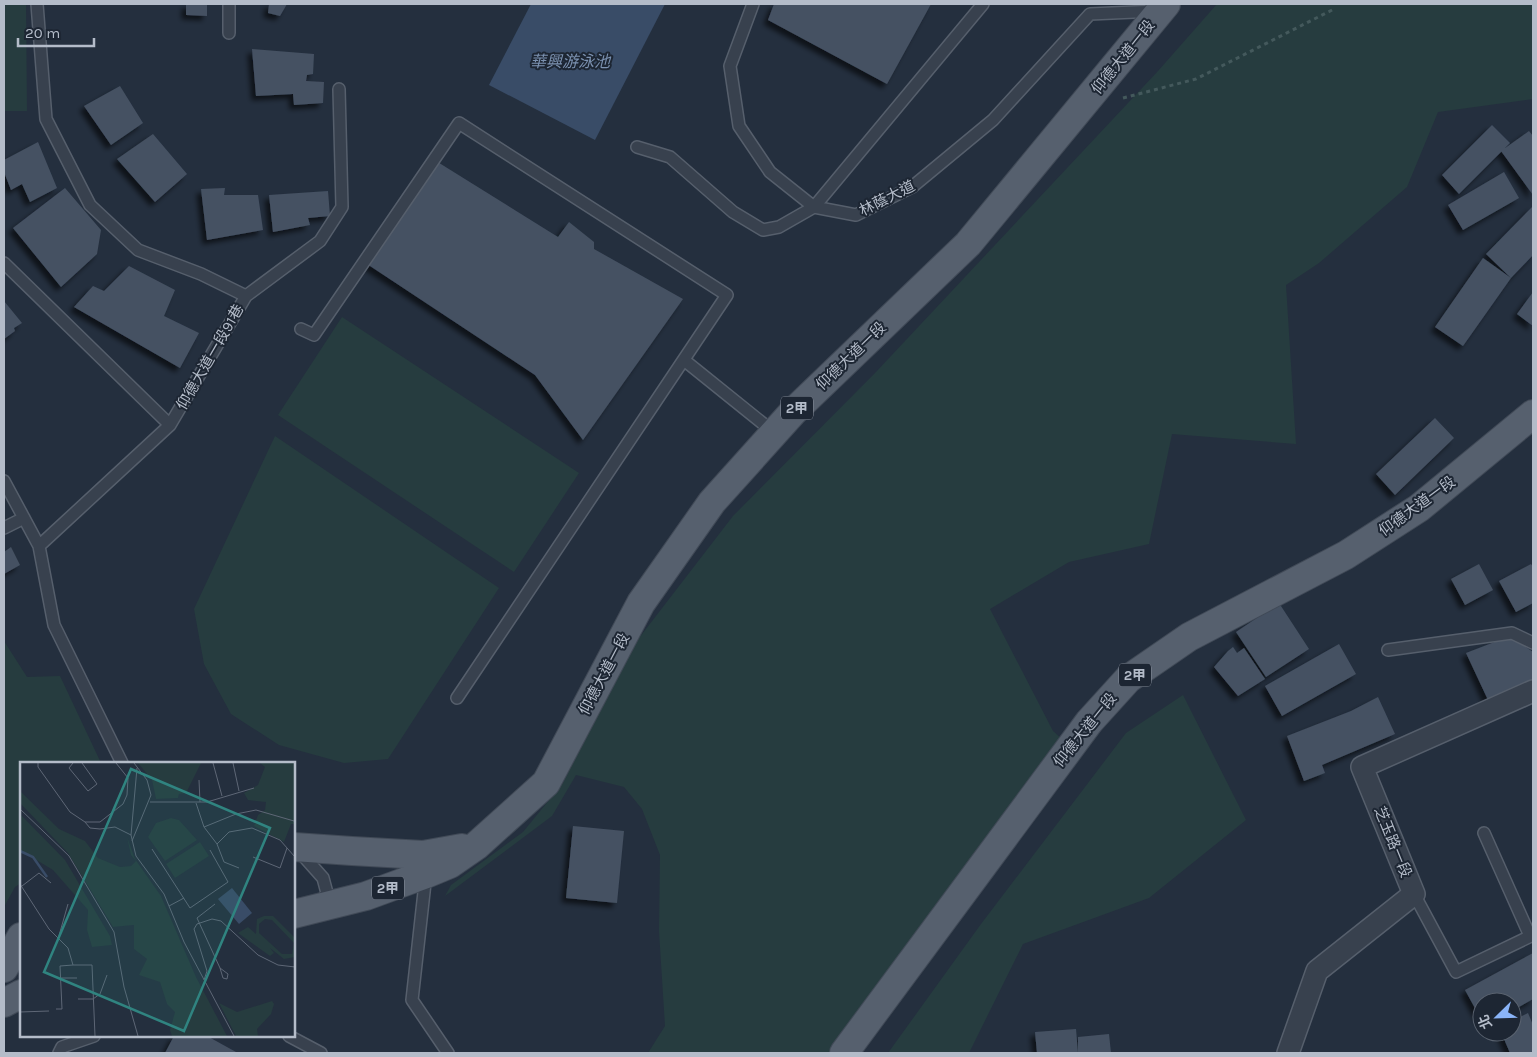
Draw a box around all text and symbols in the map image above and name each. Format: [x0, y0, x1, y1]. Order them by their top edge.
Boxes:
scale bar [18, 15, 94, 47]
street label: 仰德大道一段 [1088, 16, 1158, 98]
text: 20 m [25, 24, 60, 42]
water label: 華興游泳池 [530, 52, 612, 71]
street label: 林蔭大道 [856, 176, 918, 220]
street label: 仰德大道一段91巷 [173, 301, 247, 413]
street label: 仰德大道一段 [812, 318, 890, 394]
road number: 2甲 [781, 396, 813, 419]
street label: 仰德大道一段 [1375, 472, 1459, 540]
street label: 仰德大道一段 [575, 630, 633, 718]
road number: 2甲 [1119, 664, 1151, 686]
street label: 仰德大道一段 [1050, 689, 1120, 771]
inset map [20, 762, 295, 1037]
street label: 芝玉路一段 [1371, 804, 1415, 880]
road number: 2甲 [372, 876, 404, 900]
north arrow [1472, 992, 1522, 1042]
text: 北 [1475, 1012, 1496, 1032]

